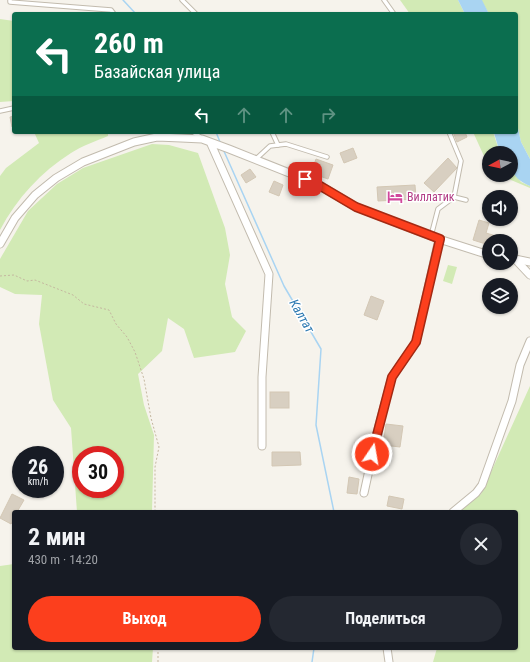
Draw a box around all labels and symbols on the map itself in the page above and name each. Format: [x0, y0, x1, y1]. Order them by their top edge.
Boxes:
north arrow [482, 146, 518, 182]
pin [288, 162, 322, 196]
hotel icon: Виллатик [386, 188, 404, 206]
place label: Виллатик [407, 190, 455, 204]
water label: Калтат [286, 297, 318, 336]
position arrow [351, 433, 393, 475]
speed limit sign: 30 [72, 446, 124, 498]

